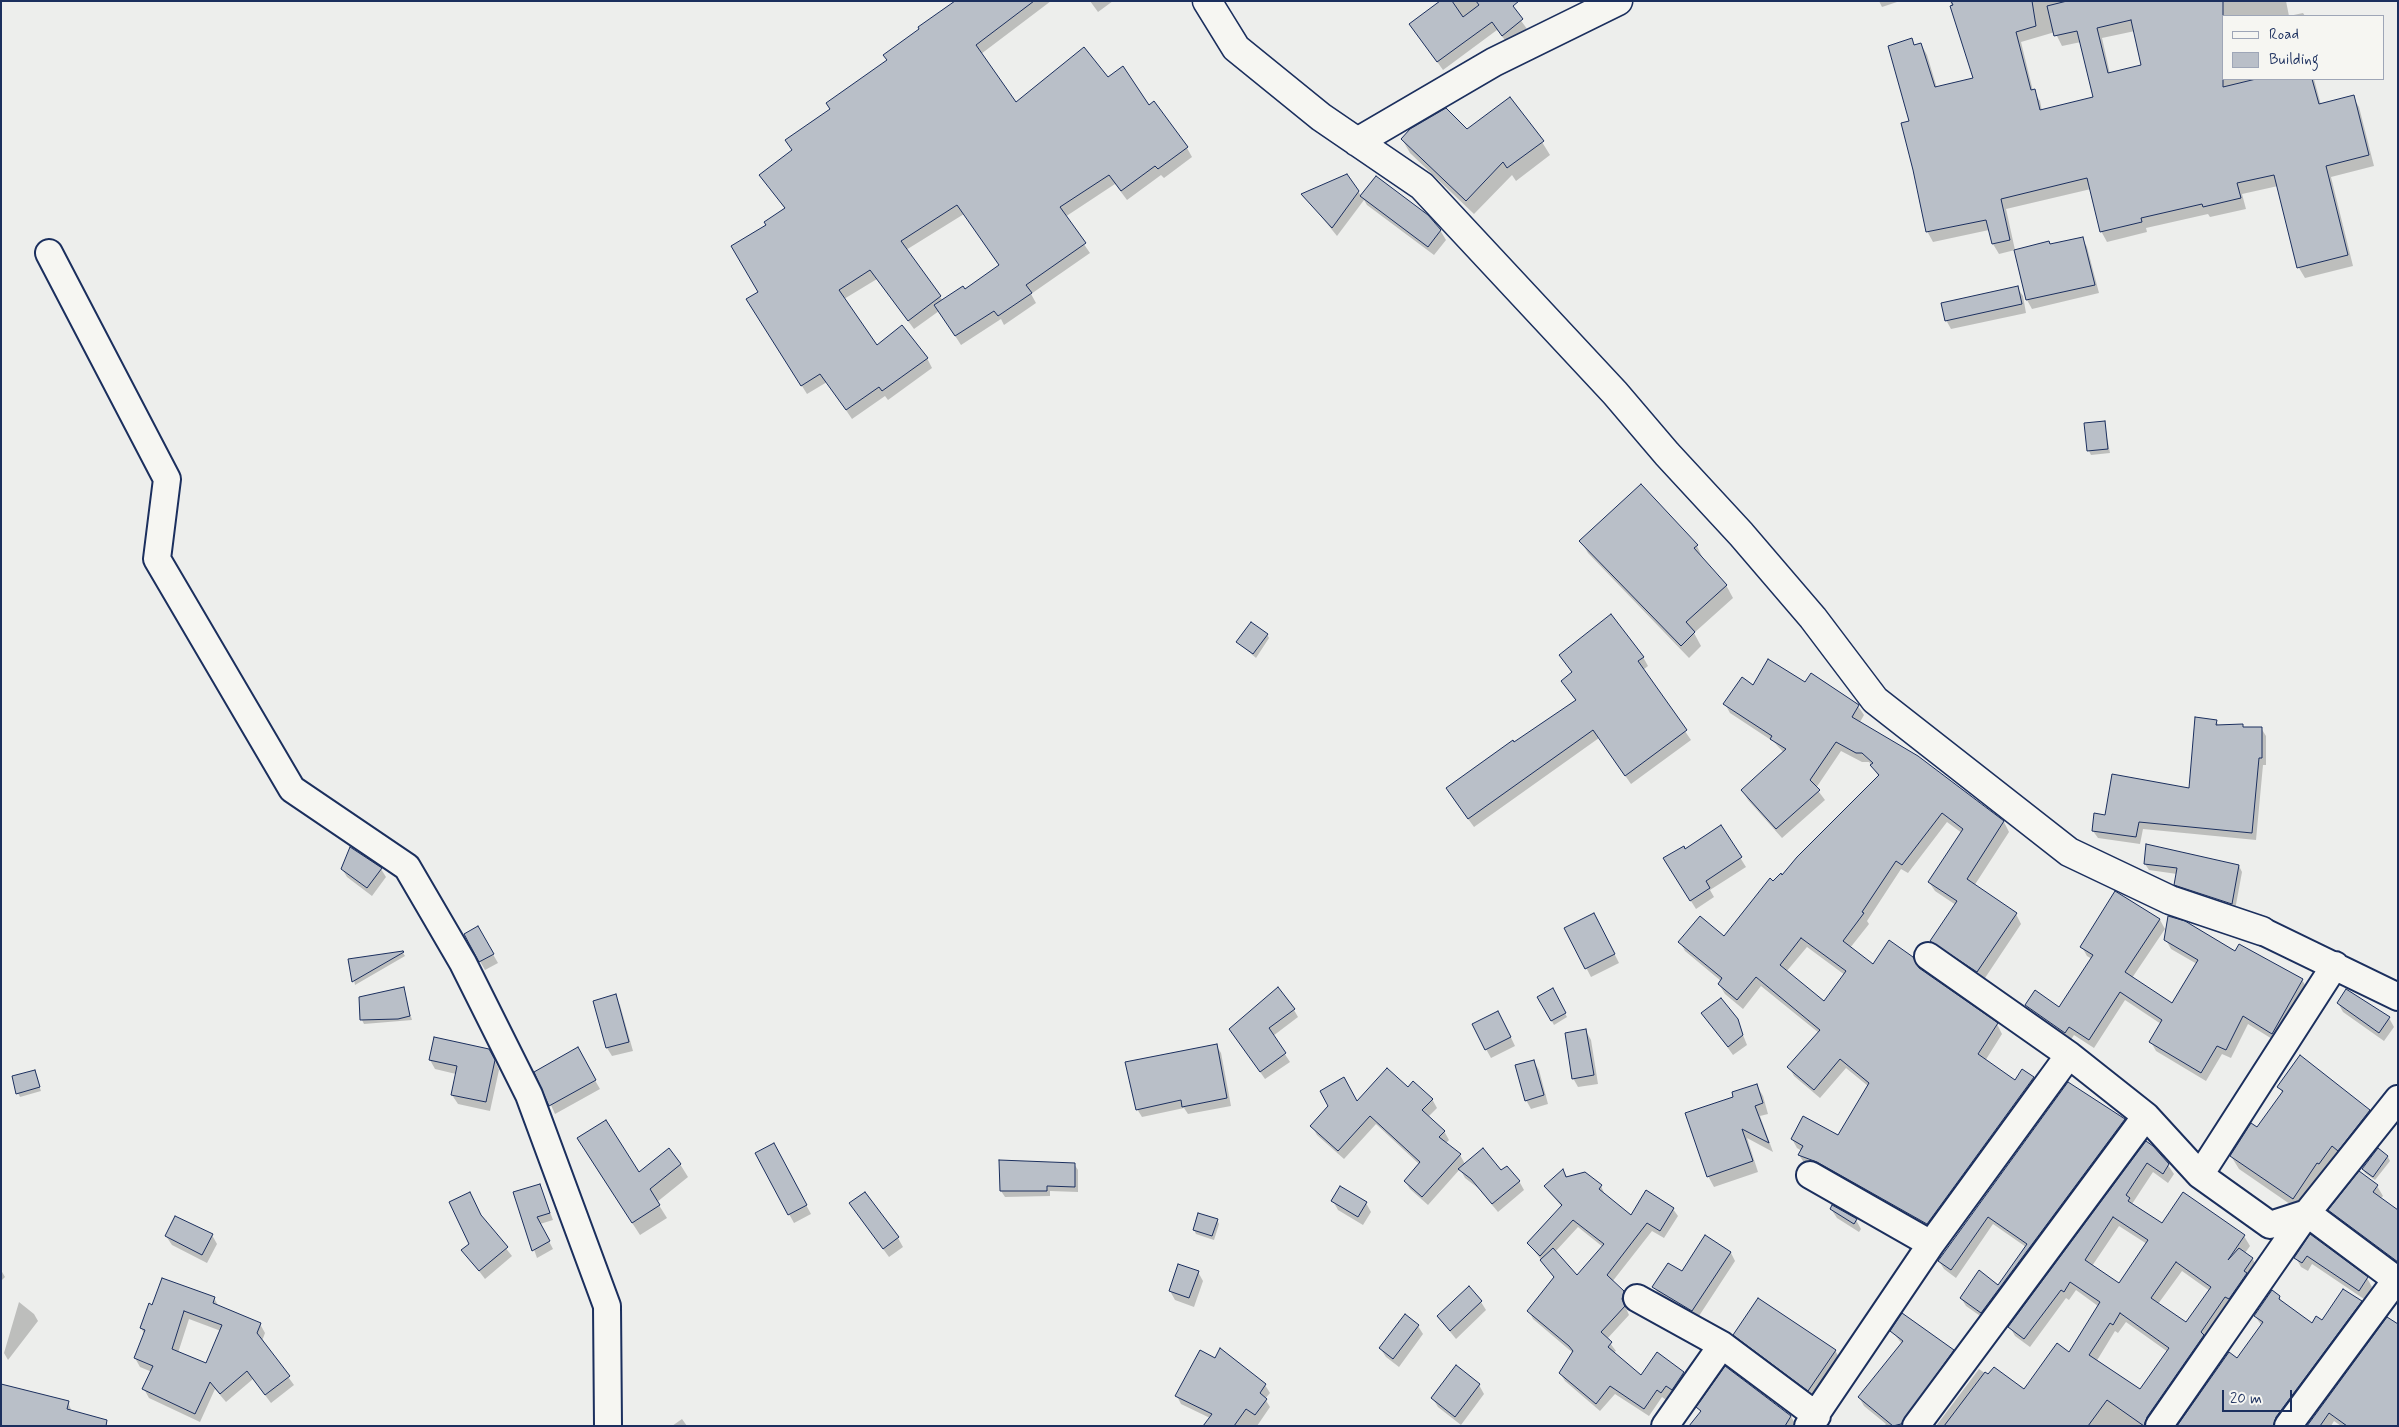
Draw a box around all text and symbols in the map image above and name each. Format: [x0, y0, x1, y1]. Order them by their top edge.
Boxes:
legend [2222, 15, 2384, 80]
text: Road [2269, 25, 2299, 45]
text: Building [2269, 50, 2319, 70]
scale bar [2224, 1380, 2294, 1412]
text: 20 m [2230, 1389, 2262, 1409]

